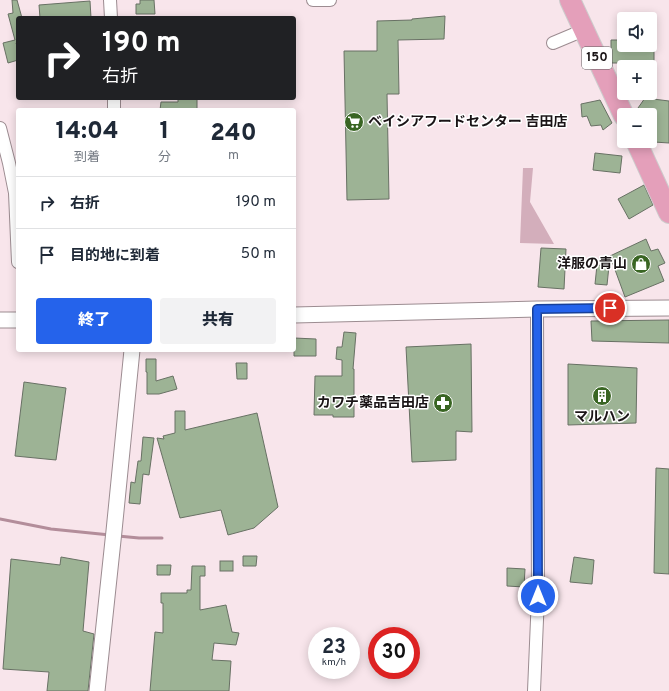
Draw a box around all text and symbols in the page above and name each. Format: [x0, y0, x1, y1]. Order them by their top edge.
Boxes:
map controls [617, 12, 657, 148]
button: sound [617, 12, 657, 52]
text: 190 m [102, 26, 180, 62]
icon: right [36, 32, 88, 84]
road number: 150 [582, 47, 612, 69]
button: + [617, 60, 657, 100]
text: 右折 [102, 66, 138, 89]
button: − [617, 108, 657, 148]
supermarket icon: ベイシアフードセンター 吉田店 [343, 111, 365, 133]
place label: ベイシアフードセンター 吉田店 [368, 114, 568, 131]
text: 14:04 [55, 117, 119, 147]
text: 1 [159, 117, 169, 147]
text: 240 [210, 119, 257, 149]
text: m [228, 148, 239, 164]
text: 到着 [74, 150, 100, 166]
text: 分 [158, 150, 171, 166]
icon: right [36, 192, 58, 214]
text: 190 m [236, 193, 276, 212]
text: 右折 [70, 195, 100, 214]
icon: arrive [36, 244, 58, 266]
text: 50 m [241, 245, 276, 264]
text: 目的地に到着 [70, 247, 160, 266]
shop icon: 洋服の青山 [630, 253, 652, 275]
place label: 洋服の青山 [557, 255, 627, 273]
pin [593, 291, 627, 325]
icon: arrive [599, 297, 621, 319]
button: 終了 [36, 298, 152, 344]
button: 共有 [160, 298, 276, 344]
building icon: マルハン [591, 385, 613, 407]
pharmacy icon: カワチ薬品吉田店 [432, 392, 454, 414]
place label: カワチ薬品吉田店 [317, 395, 429, 412]
place label: マルハン [574, 409, 630, 426]
position arrow [517, 575, 559, 617]
speed limit sign: 30 [368, 627, 420, 679]
text: 23 [322, 635, 346, 661]
text: km/h [322, 656, 346, 669]

